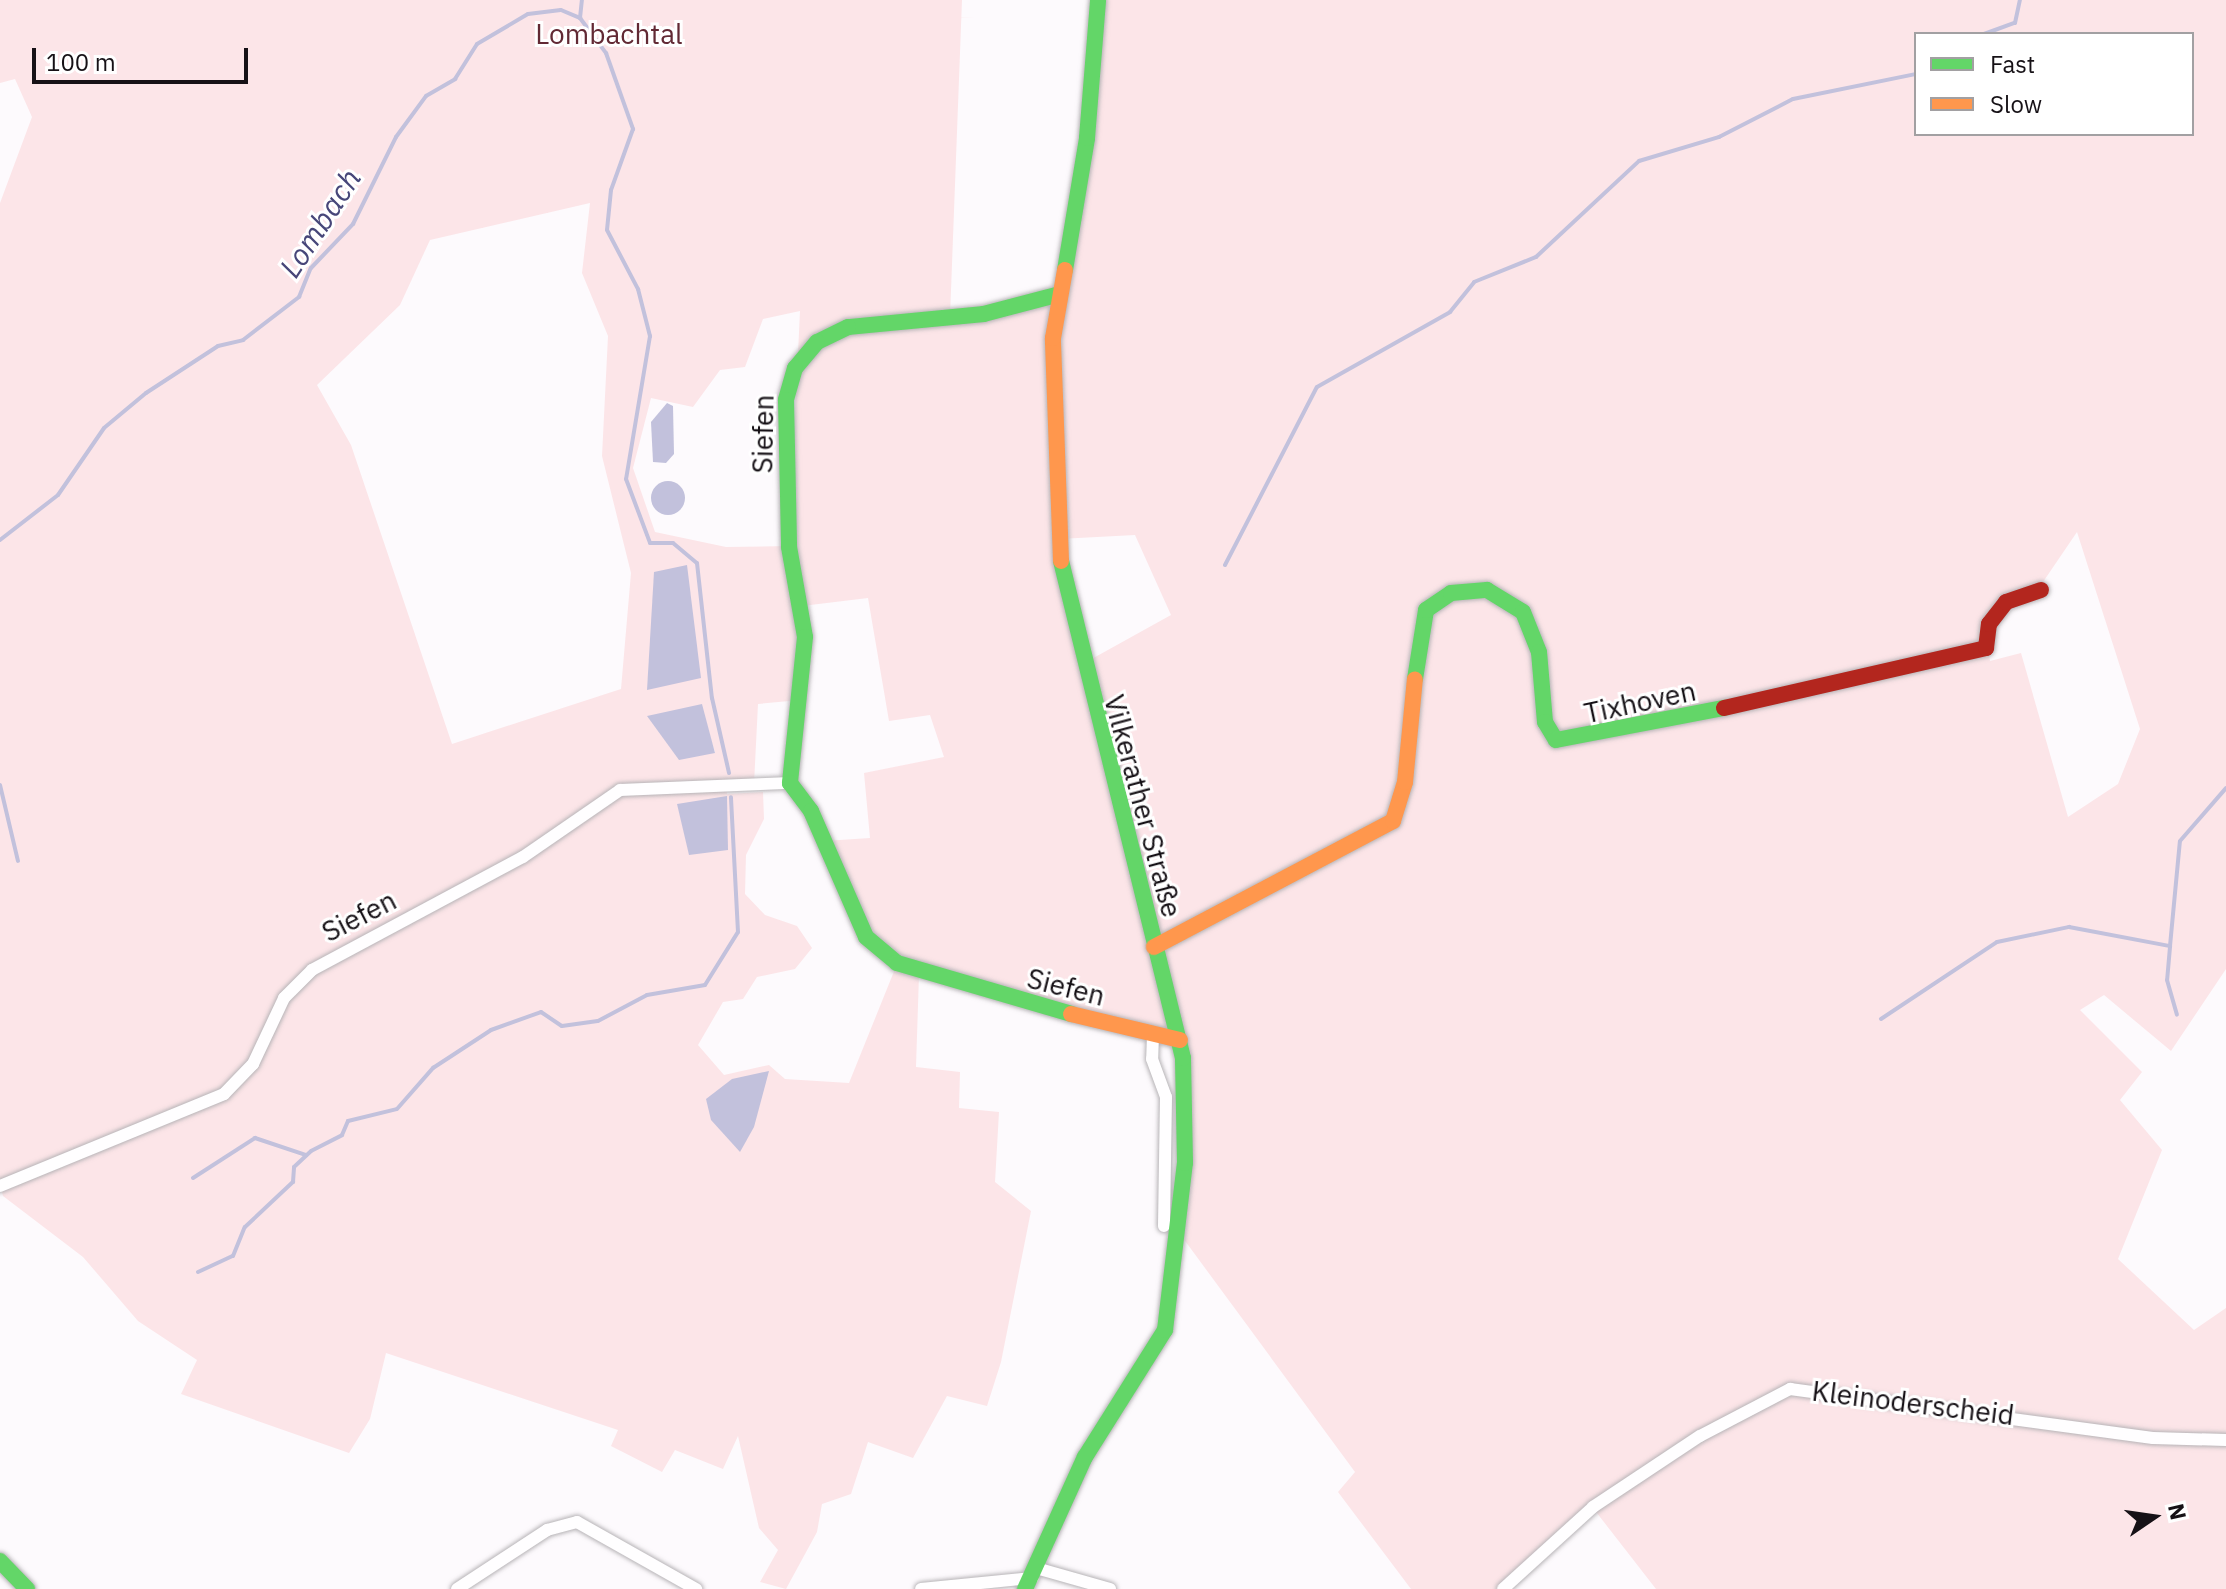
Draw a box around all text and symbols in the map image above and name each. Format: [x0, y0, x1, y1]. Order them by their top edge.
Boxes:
park label: Lombachtal [535, 17, 683, 51]
scale bar [36, 32, 252, 82]
legend [1914, 32, 2194, 136]
text: 100 m [46, 46, 116, 78]
text: Fast [1990, 48, 2035, 80]
text: Slow [1990, 88, 2042, 120]
water label: Lombach [272, 162, 368, 284]
street label: Siefen [746, 394, 780, 474]
street label: Tixhoven [1581, 674, 1699, 730]
street label: Vilkerather Straße [1097, 691, 1189, 921]
street label: Siefen [316, 883, 402, 949]
street label: Siefen [1024, 961, 1108, 1013]
street label: Kleinoderscheid [1810, 1374, 2016, 1432]
north arrow [2114, 1477, 2194, 1557]
text: N [2162, 1500, 2194, 1523]

